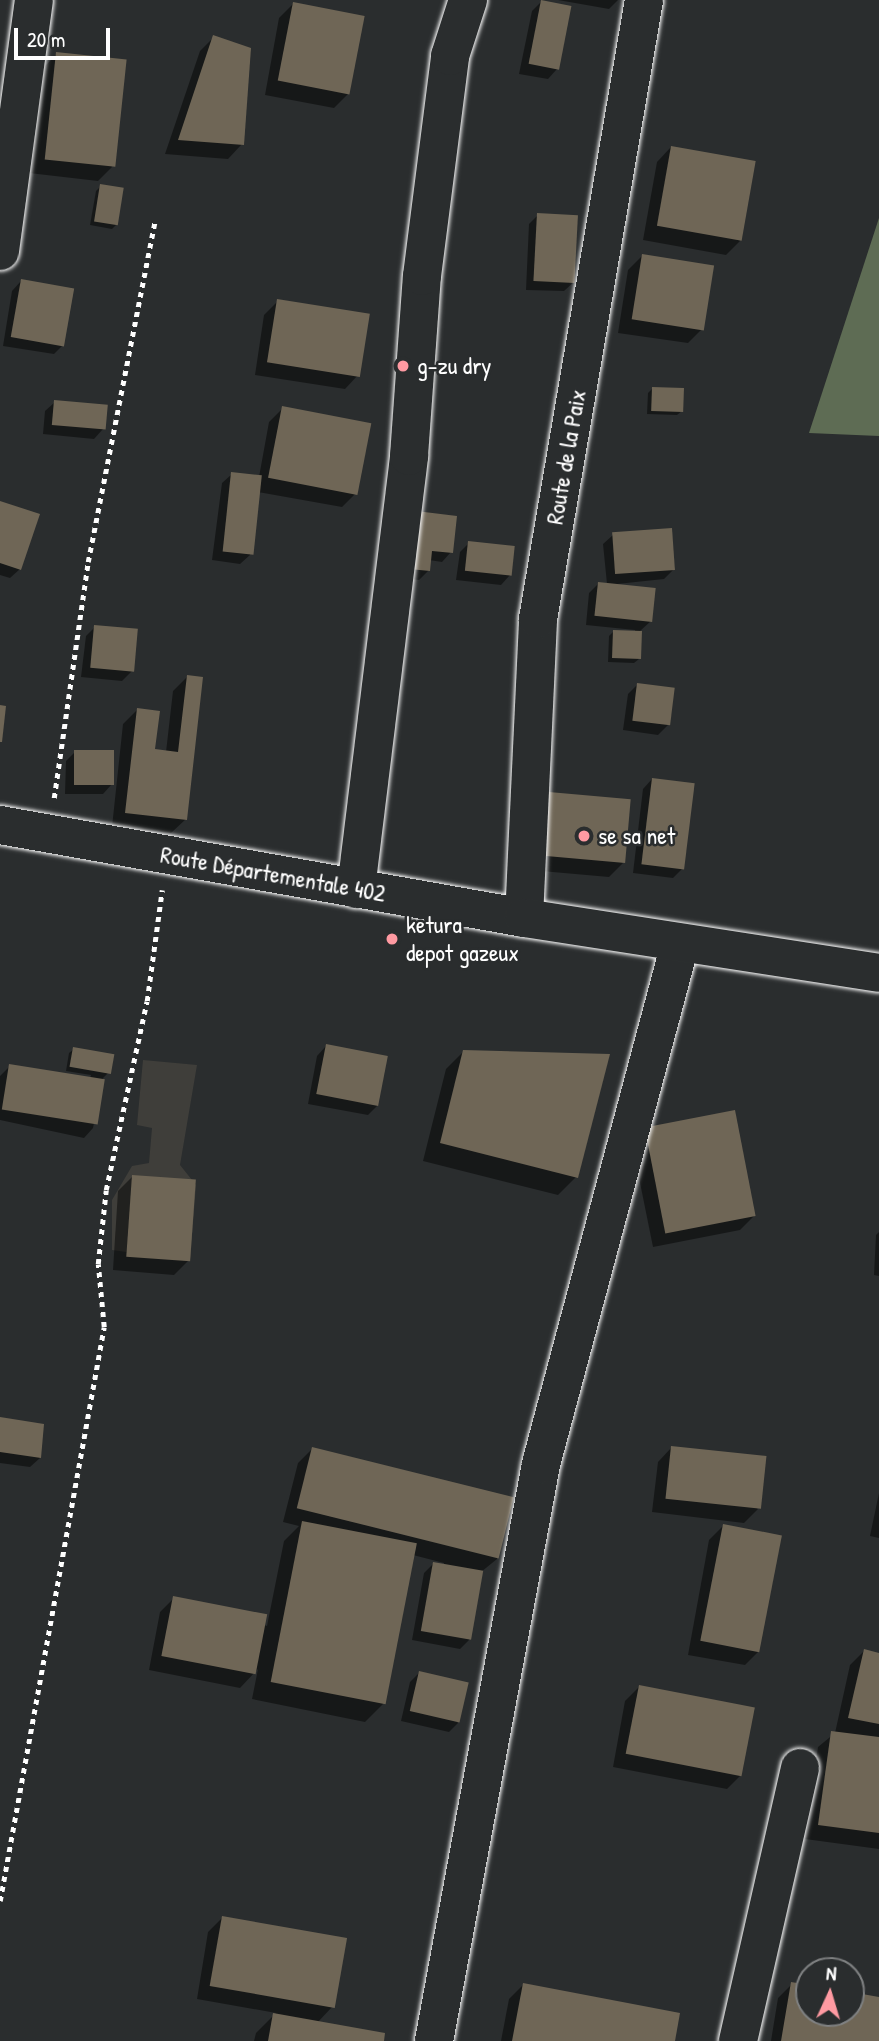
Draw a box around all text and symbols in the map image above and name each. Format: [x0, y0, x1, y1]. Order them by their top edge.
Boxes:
scale bar [18, 14, 114, 58]
text: 20 m [27, 25, 65, 54]
place label: g-zu dry [417, 352, 492, 380]
marker: g-zu dry [395, 358, 411, 374]
street label: Route de la Paix [540, 387, 592, 527]
place label: se sa net [598, 822, 675, 850]
marker: se sa net [576, 828, 592, 844]
street label: Route Départementale 402 [158, 840, 388, 908]
place label: ketura depot gazeux [406, 911, 519, 967]
marker: ketura depot gazeux [384, 931, 400, 947]
north arrow [795, 1957, 865, 2027]
text: N [825, 1960, 837, 1986]

